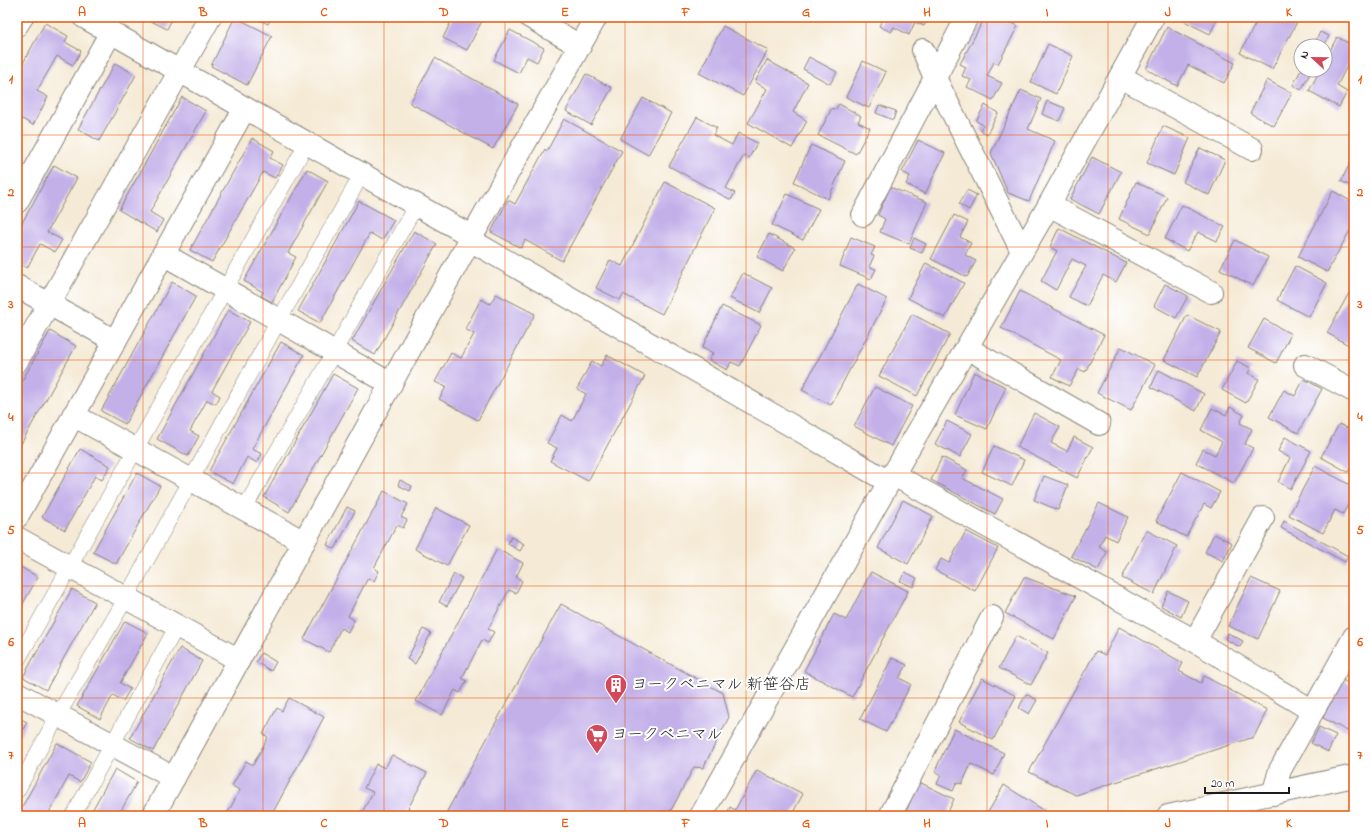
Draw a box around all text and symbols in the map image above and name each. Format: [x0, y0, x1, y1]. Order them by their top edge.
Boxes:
text: A [78, 3, 86, 22]
text: B [198, 3, 208, 22]
text: C [320, 3, 328, 22]
text: D [438, 3, 449, 22]
text: E [561, 3, 569, 22]
text: F [681, 3, 691, 22]
text: G [802, 3, 810, 22]
text: H [923, 3, 931, 22]
text: I [1045, 3, 1049, 22]
text: J [1165, 3, 1171, 22]
text: K [1286, 3, 1293, 22]
north arrow [1293, 38, 1333, 78]
text: N [1296, 48, 1313, 61]
text: 1 [9, 70, 14, 89]
text: 1 [1358, 70, 1363, 89]
text: 2 [7, 183, 15, 202]
text: 2 [1356, 183, 1364, 202]
text: 3 [7, 295, 14, 314]
text: 3 [1356, 295, 1363, 314]
text: 4 [7, 408, 14, 427]
text: 4 [1356, 408, 1363, 427]
text: 5 [7, 521, 15, 540]
text: 5 [1356, 521, 1364, 540]
text: 6 [7, 633, 14, 652]
text: 6 [1356, 633, 1363, 652]
building icon: ヨークベニマル 新笹谷店 [603, 672, 629, 705]
place label: ヨークベニマル 新笹谷店 [632, 673, 811, 697]
supermarket icon: ヨークベニマル [584, 722, 610, 755]
place label: ヨークベニマル [612, 723, 723, 747]
text: 7 [8, 746, 14, 765]
text: 7 [1357, 746, 1363, 765]
scale bar [1205, 769, 1289, 795]
text: 20 m [1211, 775, 1234, 793]
text: A [78, 814, 86, 833]
text: B [198, 814, 208, 833]
text: C [320, 814, 328, 833]
text: D [438, 814, 449, 833]
text: E [561, 814, 569, 833]
text: F [681, 814, 691, 833]
text: G [802, 814, 810, 833]
text: H [923, 814, 931, 833]
text: I [1045, 814, 1049, 833]
text: J [1165, 814, 1171, 833]
text: K [1286, 814, 1293, 833]

